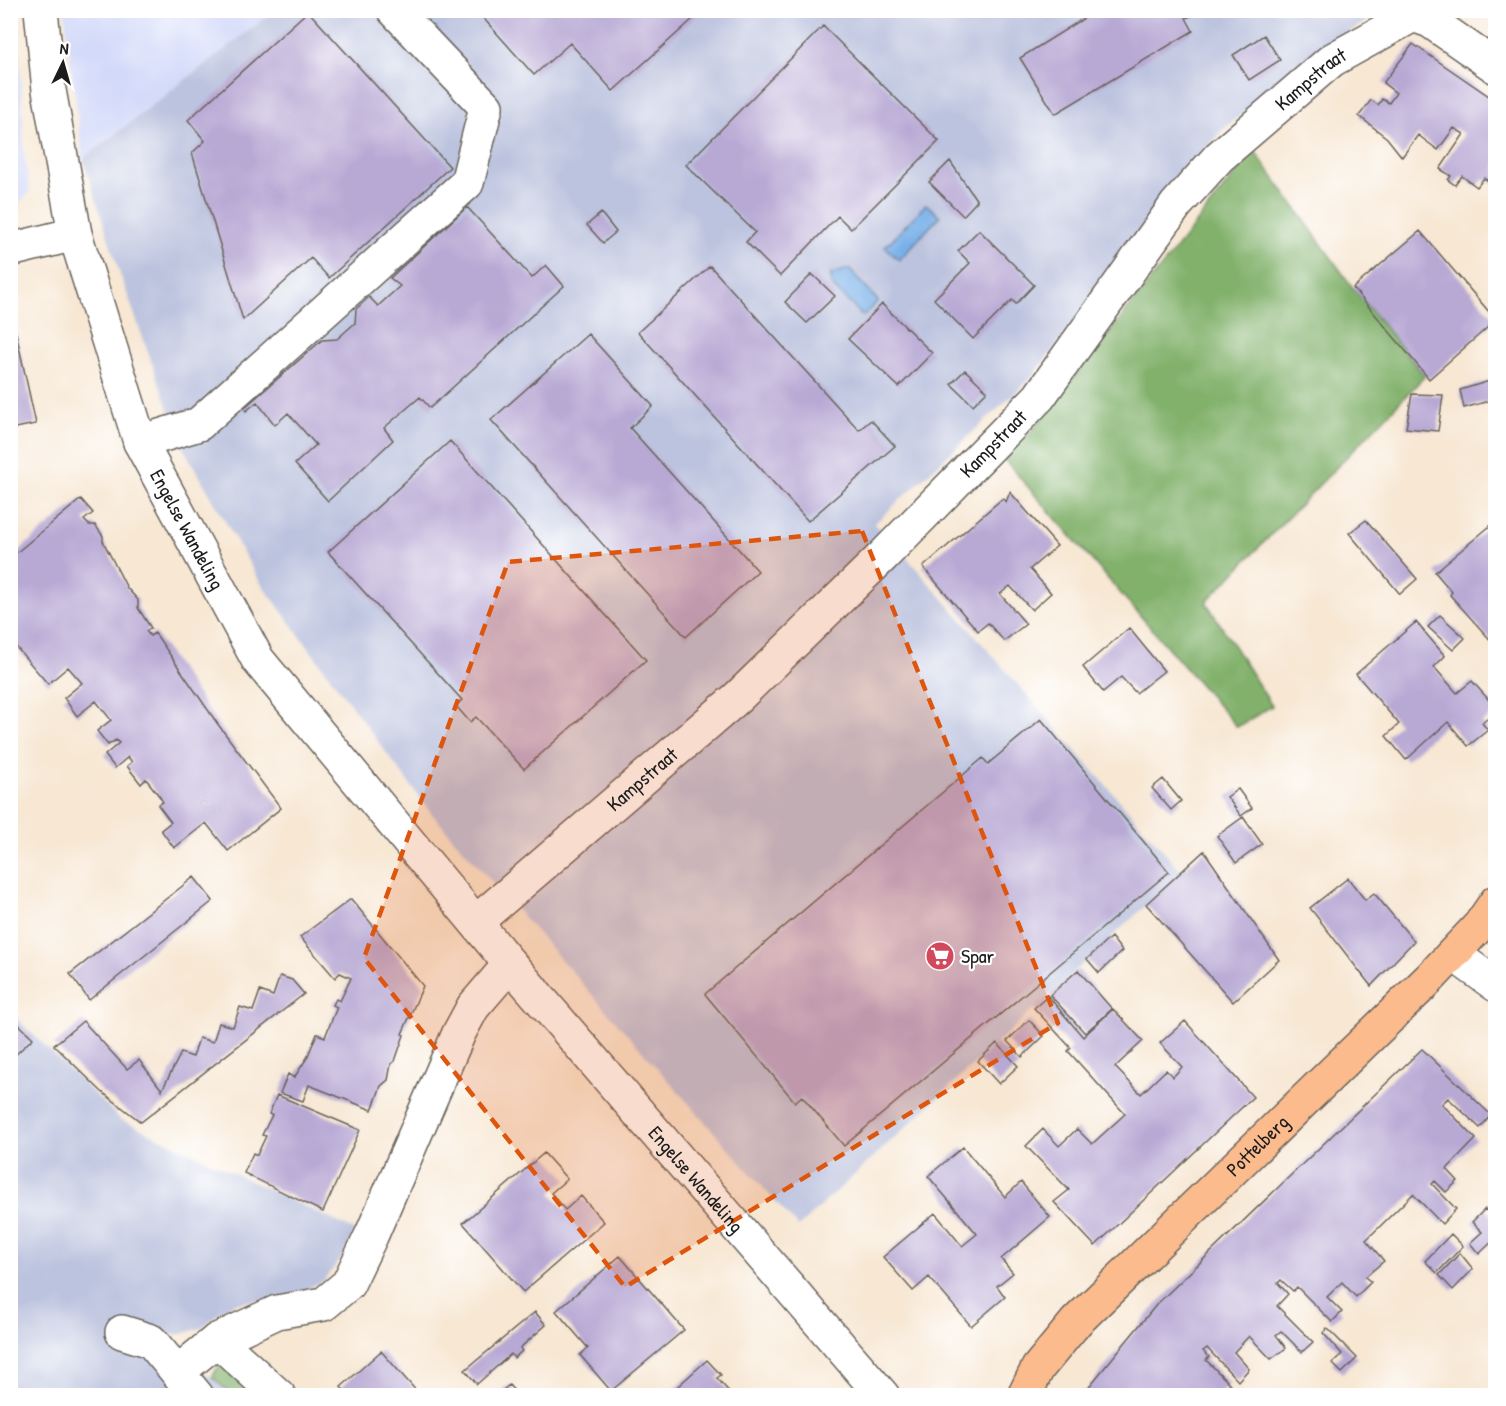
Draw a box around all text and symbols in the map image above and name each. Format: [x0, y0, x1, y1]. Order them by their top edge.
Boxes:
north arrow [33, 33, 93, 93]
text: N [59, 37, 70, 59]
street label: Kampstraat [1269, 40, 1352, 116]
street label: Kampstraat [953, 403, 1033, 483]
street label: Engelse Wandeling [144, 464, 231, 594]
street label: Kampstraat [601, 740, 684, 817]
supermarket icon: Spar [924, 940, 956, 972]
place label: Spar [961, 942, 995, 969]
street label: Pottelberg [1220, 1109, 1294, 1182]
street label: Engelse Wandeling [643, 1120, 750, 1238]

